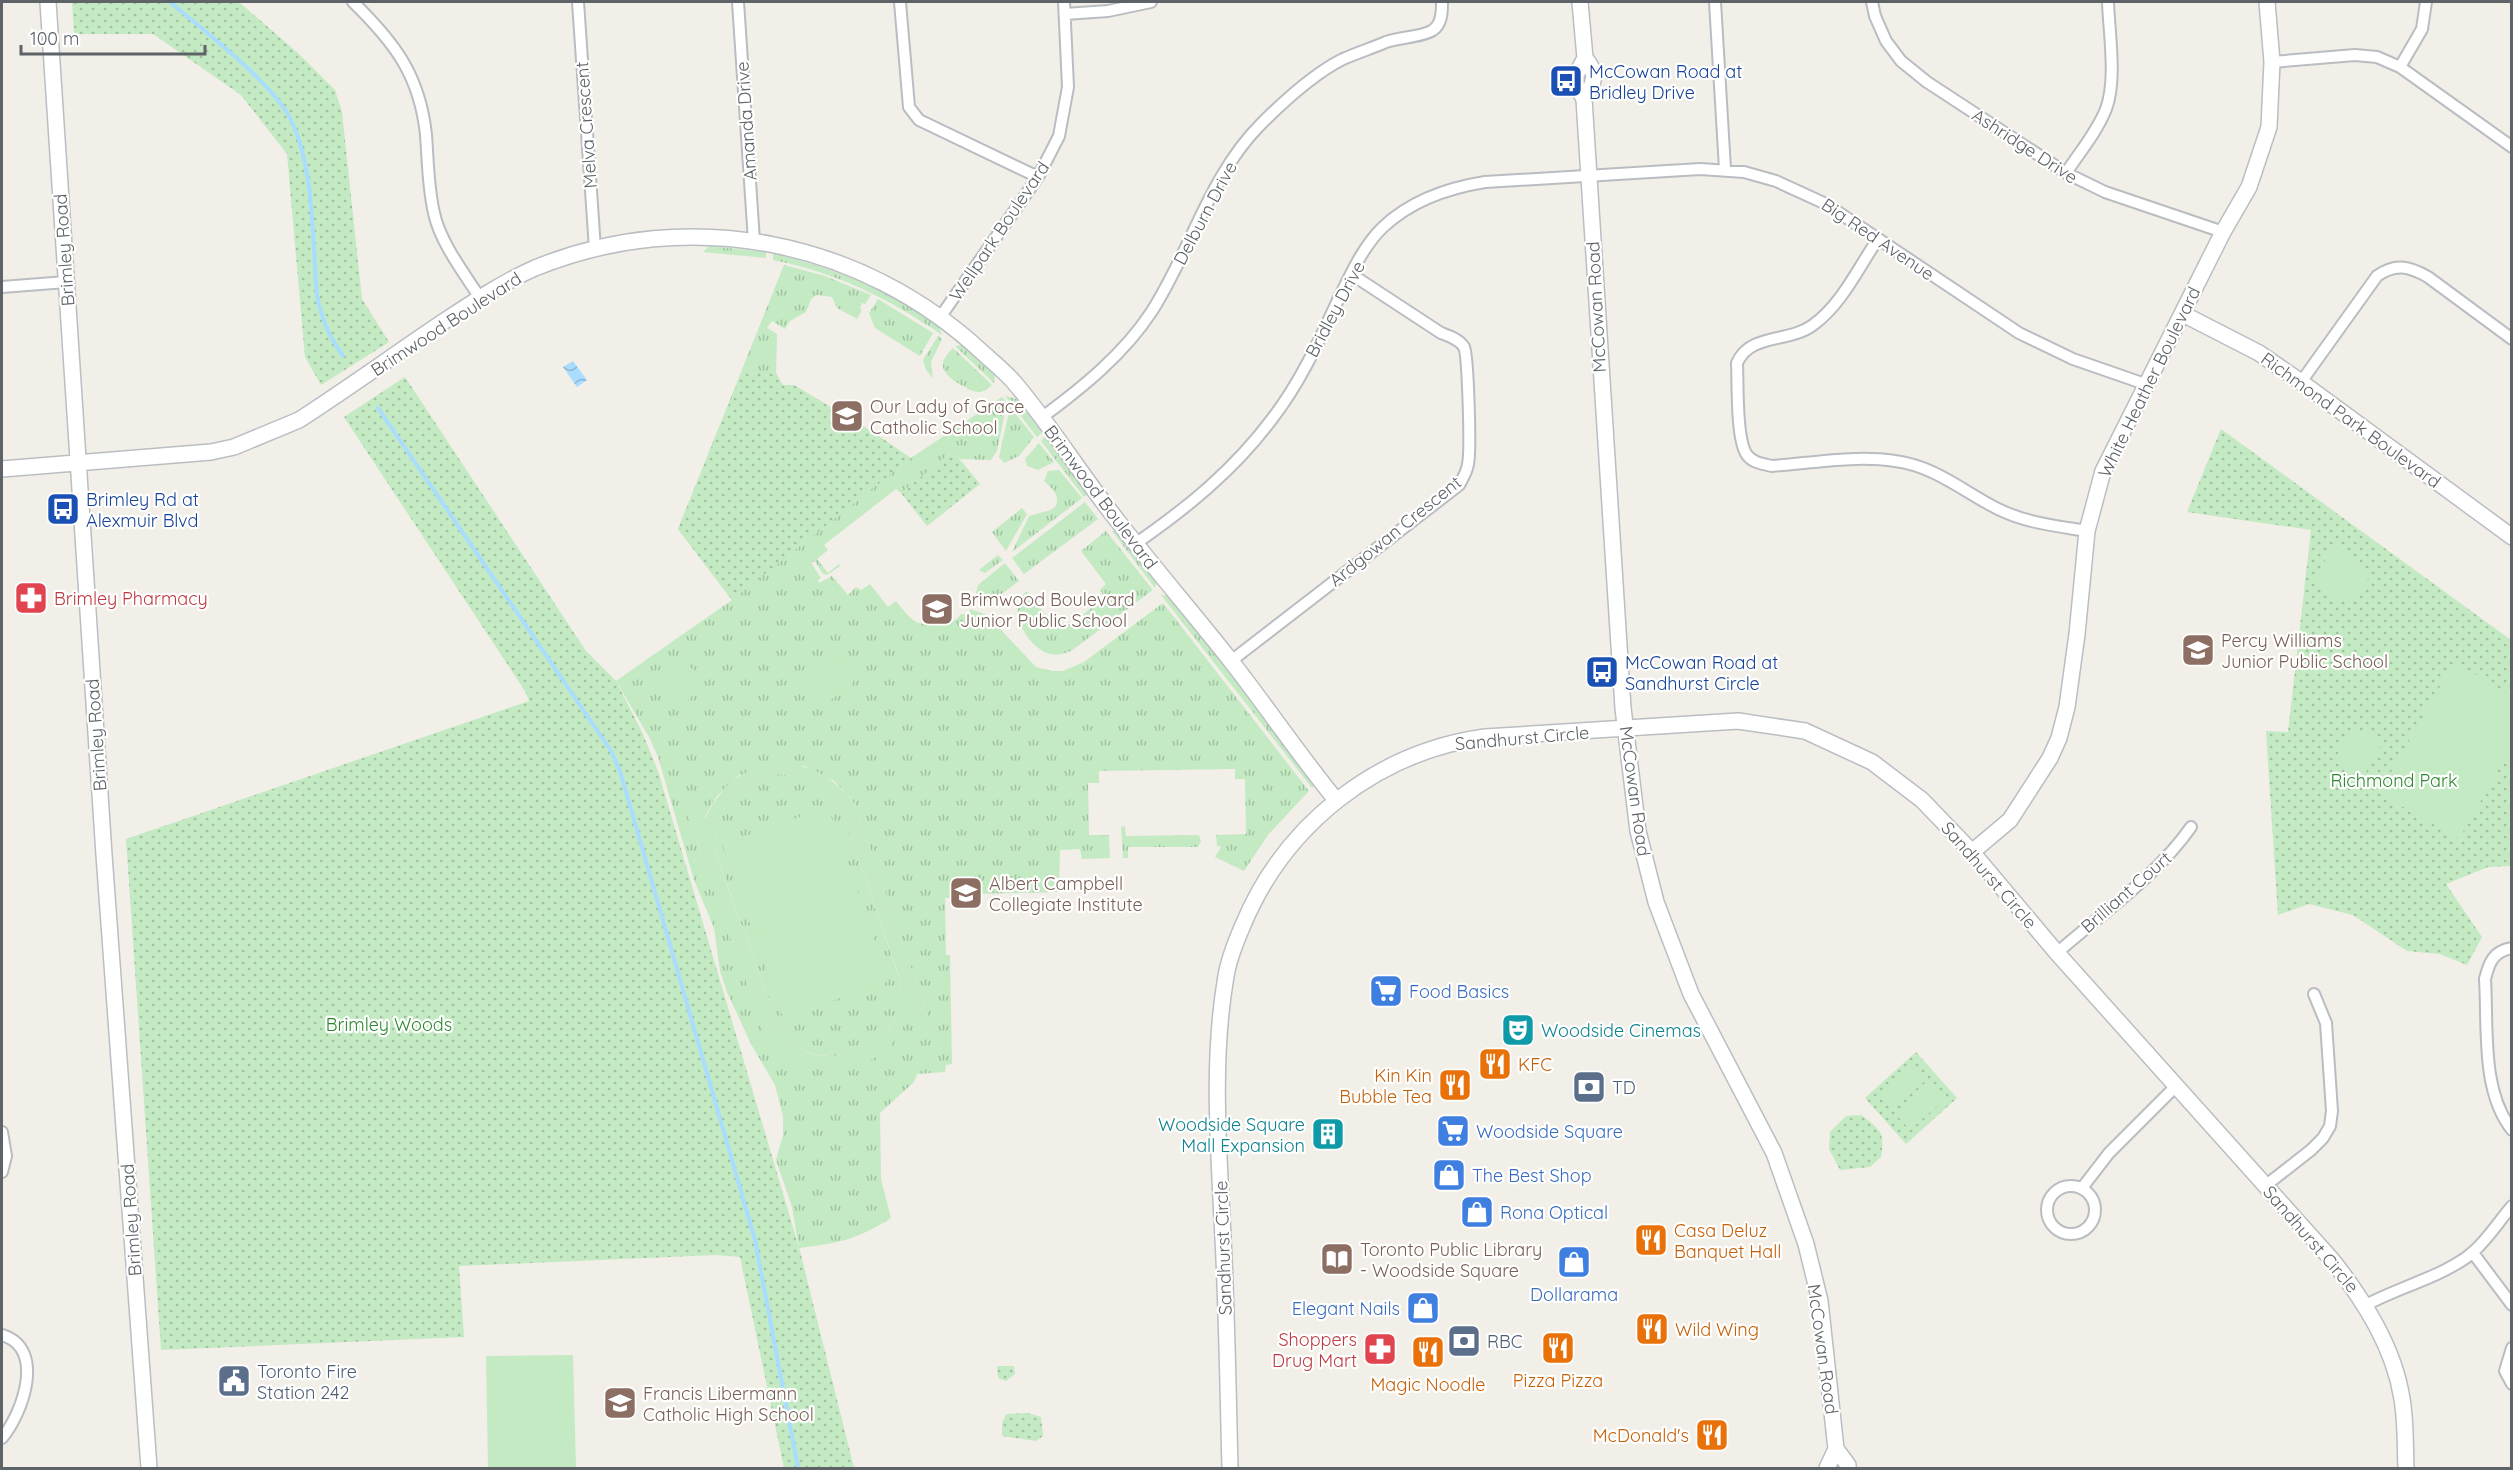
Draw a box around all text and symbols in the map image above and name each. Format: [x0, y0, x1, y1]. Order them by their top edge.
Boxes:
scale bar [21, 18, 206, 56]
text: 100 m [30, 27, 79, 50]
place label: McCowan Road at Bridley Drive [1589, 60, 1742, 104]
street label: Melva Crescent [570, 61, 602, 189]
street label: Amanda Drive [730, 61, 762, 181]
bus stop icon: McCowan Road at Bridley Drive [1548, 63, 1584, 99]
street label: Ashridge Drive [1968, 103, 2082, 189]
street label: Wellpark Boulevard [944, 157, 1054, 305]
street label: Delburn Drive [1168, 157, 1242, 269]
street label: Brimley Road [49, 193, 79, 307]
street label: Big Red Avenue [1817, 193, 1939, 285]
street label: McCowan Road [1581, 241, 1611, 373]
street label: Bridley Drive [1300, 257, 1370, 361]
street label: Brimwood Boulevard [366, 267, 526, 381]
street label: White Heather Boulevard [2093, 283, 2205, 481]
street label: Richmond Park Boulevard [2257, 347, 2445, 493]
place label: Our Lady of Grace Catholic School [870, 395, 1024, 439]
school or university icon: Our Lady of Grace Catholic School [829, 398, 865, 434]
street label: Brimwood Boulevard [1039, 420, 1163, 574]
street label: Ardgowan Crescent [1324, 471, 1466, 591]
place label: Brimley Rd at Alexmuir Blvd [86, 488, 199, 532]
bus stop icon: Brimley Rd at Alexmuir Blvd [45, 491, 81, 527]
pharmacy icon: Brimley Pharmacy [13, 580, 49, 616]
place label: Brimley Pharmacy [54, 587, 208, 610]
place label: Brimwood Boulevard Junior Public School [960, 588, 1135, 632]
school or university icon: Brimwood Boulevard Junior Public School [919, 591, 955, 627]
place label: Percy Williams Junior Public School [2221, 629, 2388, 673]
school or university icon: Percy Williams Junior Public School [2180, 632, 2216, 668]
place label: McCowan Road at Sandhurst Circle [1625, 651, 1778, 695]
bus stop icon: McCowan Road at Sandhurst Circle [1584, 654, 1620, 690]
street label: Brimley Road [81, 678, 111, 792]
street label: Sandhurst Circle [1454, 721, 1590, 755]
street label: McCowan Road [1614, 724, 1656, 858]
park label: Richmond Park [2330, 769, 2458, 792]
street label: Sandhurst Circle [1936, 817, 2042, 933]
street label: Brilliant Court [2076, 846, 2176, 938]
place label: Albert Campbell Collegiate Institute [989, 872, 1143, 916]
school or university icon: Albert Campbell Collegiate Institute [948, 875, 984, 911]
supermarket icon: Food Basics [1368, 973, 1404, 1009]
place label: Food Basics [1409, 980, 1509, 1003]
theatre icon: Woodside Cinemas [1500, 1012, 1536, 1048]
park label: Brimley Woods [326, 1013, 452, 1036]
place label: Woodside Cinemas [1541, 1019, 1701, 1042]
restaurant icon: KFC [1477, 1046, 1513, 1082]
place label: KFC [1518, 1053, 1552, 1076]
place label: Kin Kin Bubble Tea [1339, 1064, 1432, 1108]
restaurant icon: Kin Kin Bubble Tea [1437, 1067, 1473, 1103]
bank icon: TD [1571, 1069, 1607, 1105]
place label: TD [1612, 1076, 1636, 1099]
place label: Woodside Square Mall Expansion [1158, 1113, 1305, 1157]
supermarket icon: Woodside Square [1435, 1113, 1471, 1149]
building icon: Woodside Square Mall Expansion [1310, 1116, 1346, 1152]
place label: Woodside Square [1476, 1120, 1623, 1143]
shop icon: The Best Shop [1431, 1157, 1467, 1193]
street label: Brimley Road [116, 1163, 146, 1277]
place label: The Best Shop [1472, 1164, 1592, 1187]
street label: Sandhurst Circle [1209, 1180, 1237, 1316]
street label: Sandhurst Circle [2258, 1181, 2364, 1297]
shop icon: Rona Optical [1459, 1194, 1495, 1230]
place label: Rona Optical [1500, 1201, 1608, 1224]
place label: Casa Deluz Banquet Hall [1674, 1219, 1782, 1263]
restaurant icon: Casa Deluz Banquet Hall [1633, 1222, 1669, 1258]
place label: Toronto Public Library - Woodside Square [1360, 1238, 1542, 1282]
library icon: Toronto Public Library - Woodside Square [1319, 1241, 1355, 1277]
shop icon: Dollarama [1556, 1244, 1592, 1280]
street label: McCowan Road [1802, 1282, 1844, 1416]
place label: Dollarama [1530, 1283, 1618, 1306]
shop icon: Elegant Nails [1405, 1290, 1441, 1326]
place label: Elegant Nails [1292, 1297, 1400, 1320]
restaurant icon: Wild Wing [1634, 1311, 1670, 1347]
place label: Wild Wing [1675, 1318, 1759, 1341]
bank icon: RBC [1446, 1323, 1482, 1359]
place label: Shoppers Drug Mart [1272, 1328, 1357, 1372]
place label: RBC [1487, 1330, 1523, 1353]
restaurant icon: Pizza Pizza [1540, 1330, 1576, 1366]
pharmacy icon: Shoppers Drug Mart [1362, 1331, 1398, 1367]
restaurant icon: Magic Noodle [1410, 1334, 1446, 1370]
place label: Toronto Fire Station 242 [257, 1360, 357, 1404]
public building icon: Toronto Fire Station 242 [216, 1363, 252, 1399]
place label: Pizza Pizza [1513, 1369, 1603, 1392]
place label: Magic Noodle [1370, 1373, 1486, 1396]
place label: Francis Libermann Catholic High School [643, 1382, 814, 1426]
school or university icon: Francis Libermann Catholic High School [602, 1385, 638, 1421]
restaurant icon: McDonald's [1694, 1417, 1730, 1453]
place label: McDonald's [1593, 1424, 1689, 1447]

